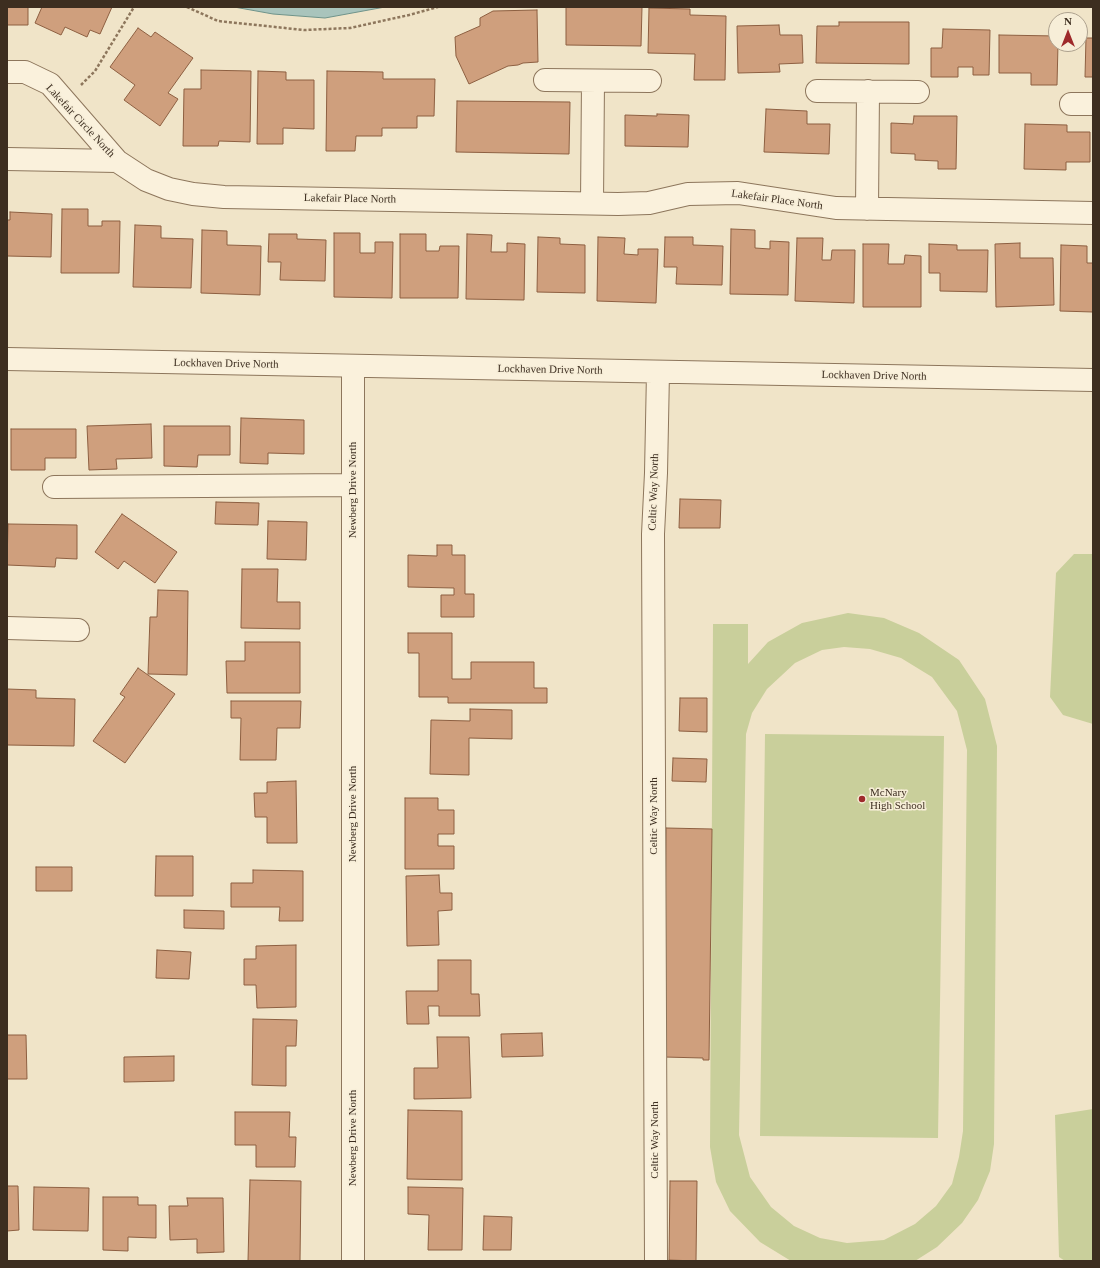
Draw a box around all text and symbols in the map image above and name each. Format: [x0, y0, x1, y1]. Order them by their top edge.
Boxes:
north arrow [1048, 12, 1088, 52]
text: N [1064, 15, 1072, 27]
street label: Lakefair Circle North [43, 82, 117, 160]
street label: Lakefair Place North [730, 187, 824, 213]
street label: Lakefair Place North [304, 192, 396, 206]
street label: Lockhaven Drive North [173, 356, 279, 372]
street label: Lockhaven Drive North [497, 362, 603, 378]
street label: Lockhaven Drive North [821, 368, 927, 384]
street label: Newberg Drive North [346, 442, 360, 538]
street label: Celtic Way North [646, 453, 662, 531]
street label: Newberg Drive North [346, 766, 360, 862]
street label: Celtic Way North [647, 777, 661, 855]
place label: McNary High School [870, 786, 925, 812]
marker: McNary High School [857, 794, 867, 804]
street label: Newberg Drive North [346, 1090, 360, 1186]
street label: Celtic Way North [648, 1101, 662, 1179]

